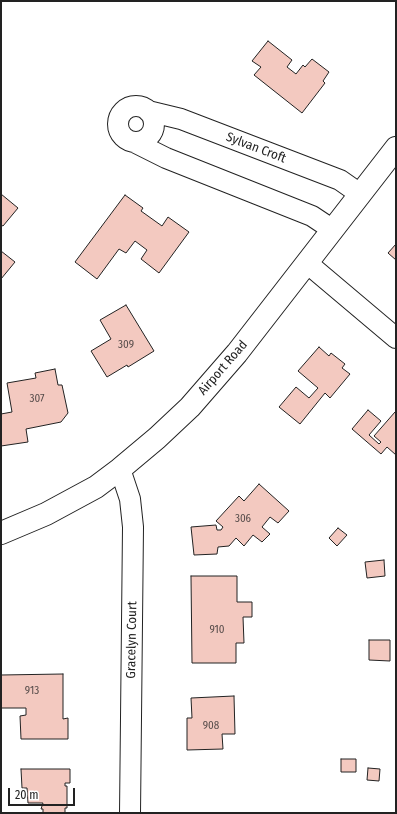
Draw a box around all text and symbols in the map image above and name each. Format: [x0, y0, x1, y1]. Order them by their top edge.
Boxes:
street label: Sylvan Croft [224, 129, 288, 167]
house number: 309 [118, 338, 134, 352]
street label: Airport Road [195, 338, 251, 398]
house number: 307 [30, 392, 44, 406]
house number: 306 [235, 512, 251, 526]
street label: Gracelyn Court [124, 601, 140, 679]
house number: 910 [209, 623, 225, 637]
house number: 913 [25, 684, 39, 698]
house number: 908 [203, 719, 219, 733]
scale bar [10, 780, 77, 806]
text: 20 m [15, 788, 39, 802]

